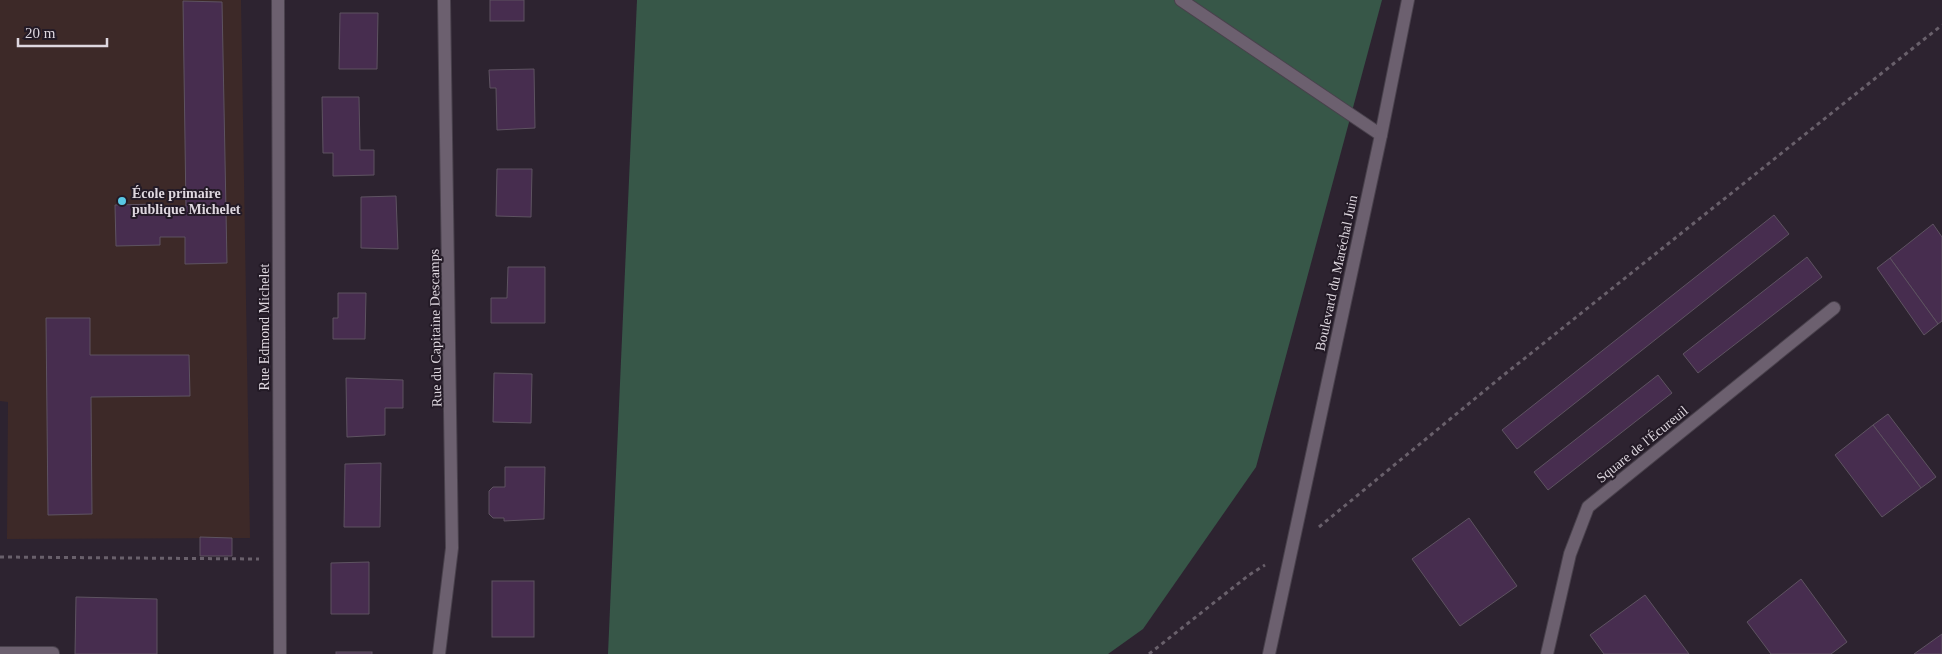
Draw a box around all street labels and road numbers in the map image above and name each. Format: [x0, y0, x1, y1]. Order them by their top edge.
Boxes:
street label: Boulevard du Maréchal Juin [1313, 194, 1360, 352]
street label: Rue du Capitaine Descamps [427, 249, 444, 407]
street label: Rue Edmond Michelet [257, 264, 272, 390]
street label: Square de l'Écureuil [1593, 402, 1691, 486]

